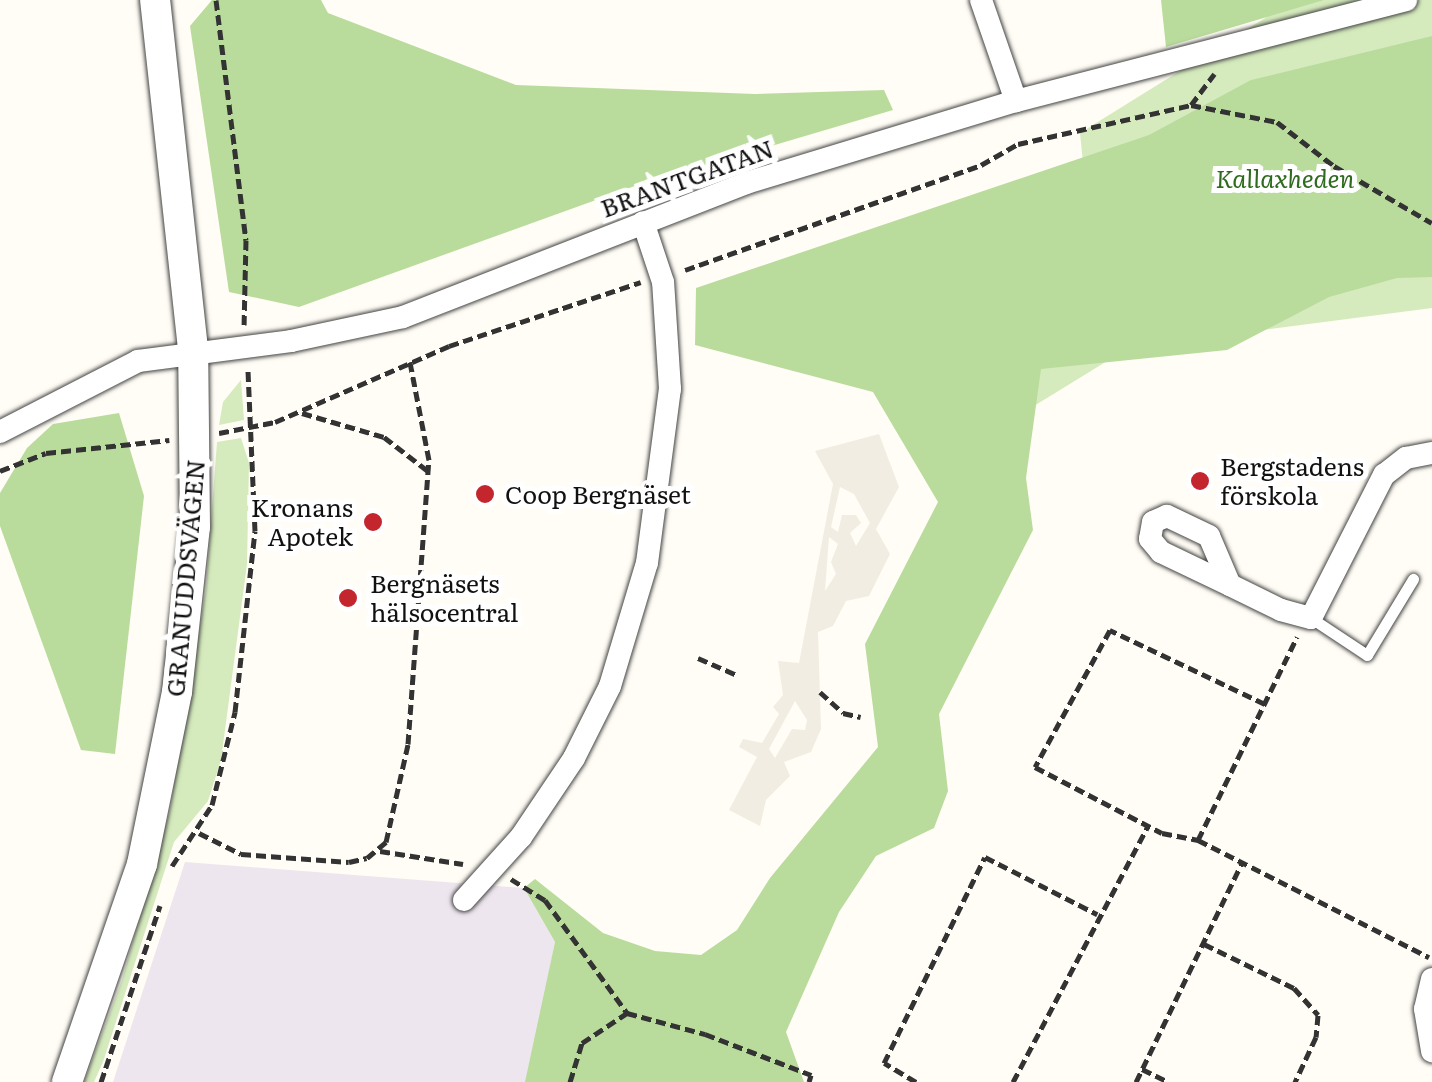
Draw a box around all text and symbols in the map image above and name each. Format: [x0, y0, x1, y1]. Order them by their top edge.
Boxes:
street label: BRANTGATAN [596, 133, 778, 223]
park label: Kallaxheden [1216, 163, 1354, 193]
place label: Bergstadens förskola [1220, 452, 1364, 511]
street label: GRANUDDSVÄGEN [160, 458, 210, 698]
marker: Bergstadens förskola [1189, 470, 1211, 492]
place label: Coop Bergnäset [505, 479, 691, 509]
marker: Coop Bergnäset [474, 483, 496, 505]
place label: Kronans Apotek [251, 493, 353, 552]
marker: Kronans Apotek [362, 511, 384, 533]
place label: Bergnäsets hälsocentral [370, 569, 518, 628]
marker: Bergnäsets hälsocentral [335, 585, 361, 611]

